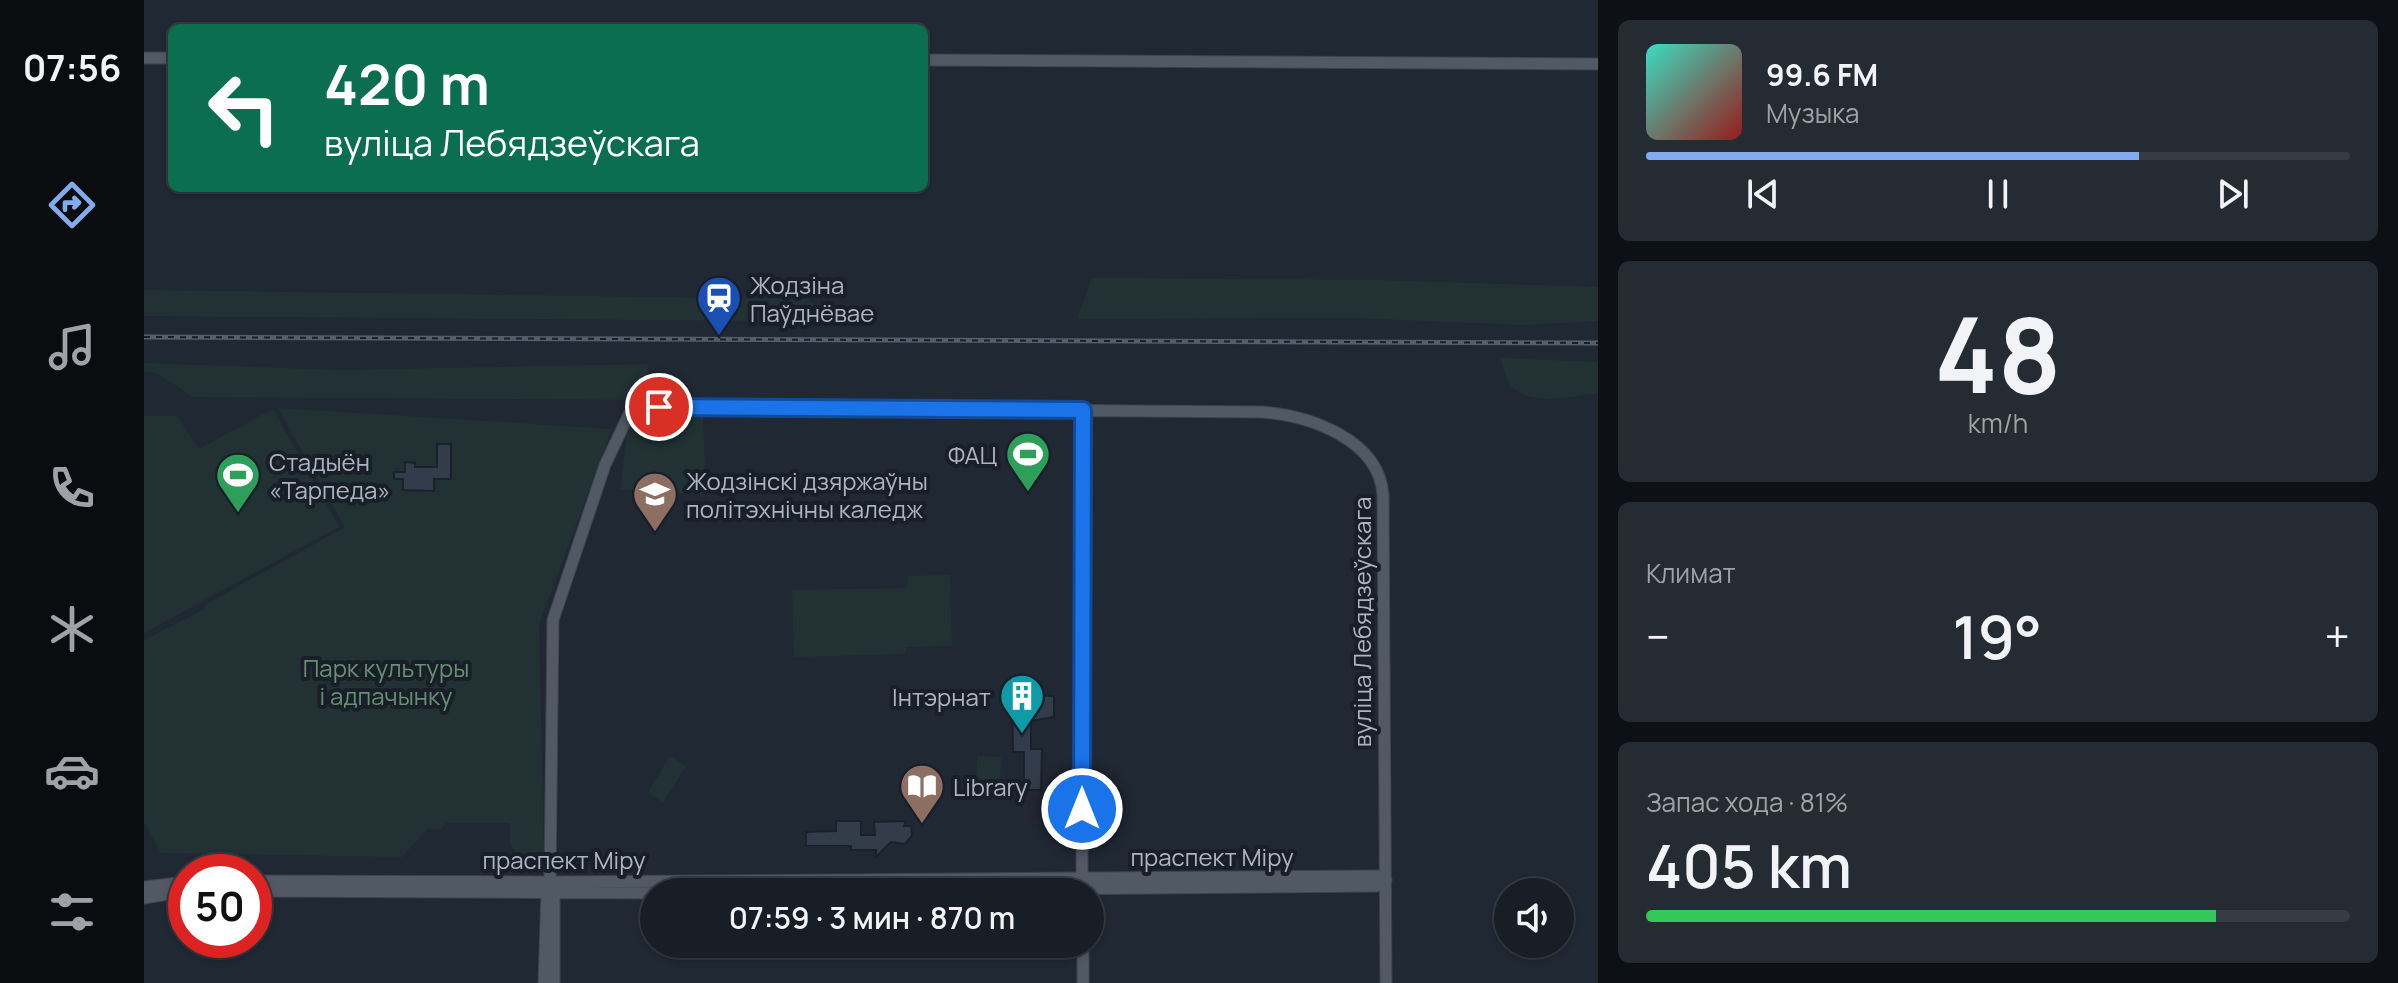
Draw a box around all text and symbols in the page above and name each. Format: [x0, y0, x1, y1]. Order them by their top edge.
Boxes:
text: 07:56 [23, 43, 121, 92]
text: 420 m [324, 45, 490, 122]
text: 99.6 FM [1766, 54, 1878, 95]
icon: left [192, 56, 296, 160]
text: Музыка [1766, 95, 1860, 131]
text: вуліца Лебядзеўскага [324, 118, 700, 167]
icon: previous [1741, 172, 1785, 216]
icon: pause [1976, 172, 2020, 216]
icon: next [2211, 172, 2255, 216]
icon: directions [44, 177, 100, 233]
place label: Жодзіна Паўднёвае [750, 268, 874, 329]
station icon: Жодзіна Паўднёвае [695, 274, 743, 337]
text: 48 [1935, 282, 2061, 424]
icon: music [44, 319, 100, 375]
pin [625, 373, 693, 441]
icon: arrive [637, 385, 681, 429]
text: km/h [1968, 405, 2028, 441]
sports icon: ФАЦ [1004, 430, 1052, 493]
place label: ФАЦ [948, 438, 997, 471]
place label: Стадыён «Тарпеда» [269, 445, 390, 506]
sports icon: Стадыён «Тарпеда» [214, 451, 262, 514]
icon: phone [44, 460, 100, 516]
place label: Жодзінскі дзяржаўны політэхнічны каледж [686, 464, 928, 525]
school or university icon: Жодзінскі дзяржаўны політэхнічны каледж [631, 470, 679, 533]
street label: вуліца Лебядзеўскага [1345, 497, 1378, 747]
text: Климат [1646, 555, 1736, 591]
text: 19° [1952, 595, 2042, 677]
icon: climate [44, 601, 100, 657]
text: − [1646, 606, 1670, 666]
text: + [2325, 606, 2350, 666]
park label: Парк культуры і адпачынку [303, 651, 469, 712]
building icon: Інтэрнат [998, 672, 1046, 735]
place label: Інтэрнат [892, 680, 991, 713]
icon: car [44, 743, 100, 799]
library icon: Library [898, 762, 946, 825]
position arrow [1040, 767, 1124, 851]
place label: Library [953, 770, 1028, 803]
text: Запас хода · 81% [1646, 784, 1848, 820]
text: 405 km [1646, 824, 1852, 906]
street label: праспект Міру [1130, 840, 1294, 873]
street label: праспект Міру [482, 843, 646, 876]
speed limit sign: 50 [168, 854, 272, 958]
map controls [1494, 878, 1574, 958]
button: sound [1494, 878, 1574, 958]
icon: filters [44, 884, 100, 940]
text: 07:59 · 3 мин · 870 m [729, 897, 1015, 938]

